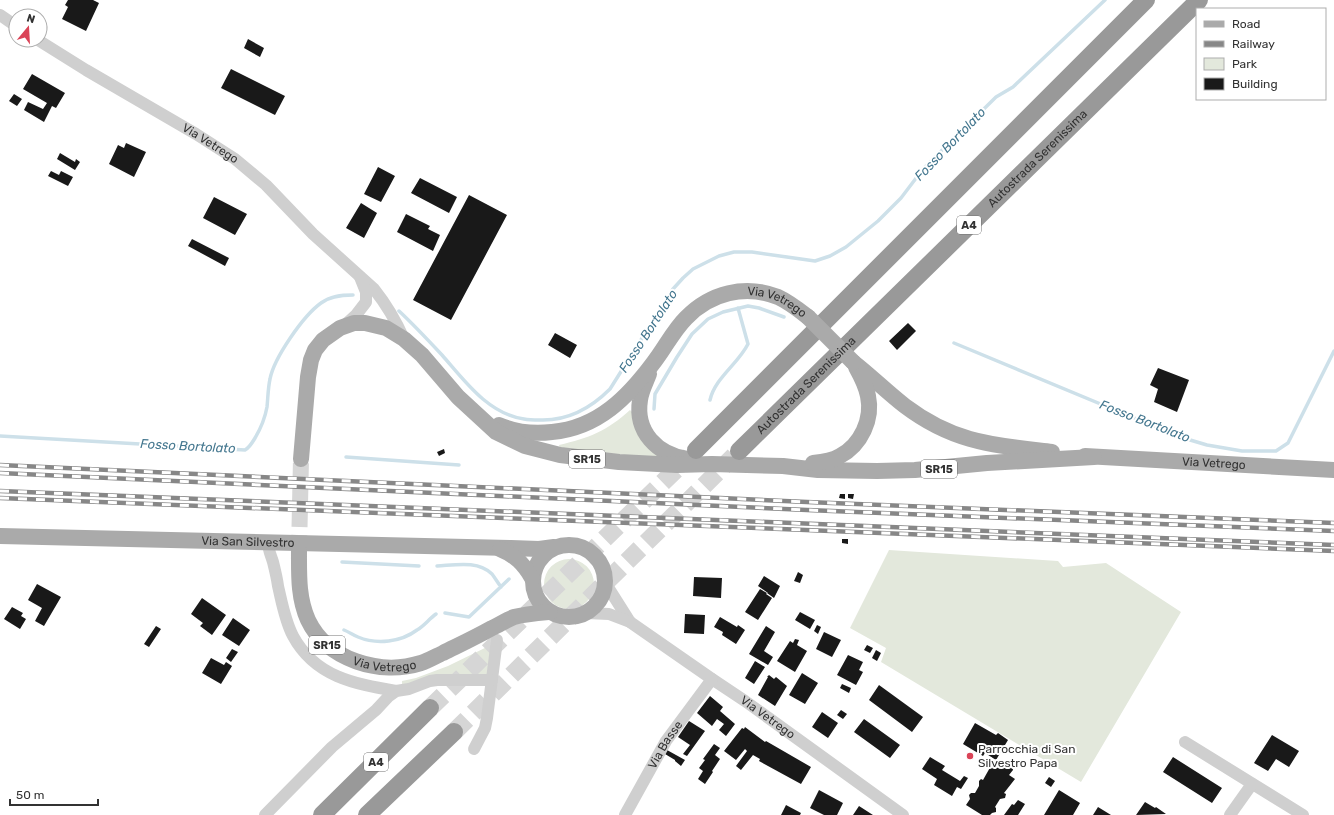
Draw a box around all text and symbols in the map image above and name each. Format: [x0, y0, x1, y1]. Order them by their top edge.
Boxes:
north arrow [8, 8, 48, 48]
legend [1196, 8, 1326, 100]
text: N [25, 12, 37, 26]
text: Road [1232, 17, 1260, 31]
text: Railway [1232, 37, 1275, 51]
text: Park [1232, 57, 1258, 71]
text: Building [1232, 77, 1278, 91]
water label: Fosso Bortolato [911, 104, 989, 184]
street label: Autostrada Serenissima [985, 107, 1090, 210]
street label: Via Vetrego [180, 121, 241, 166]
road number: A4 [957, 216, 981, 234]
street label: Via Vetrego [747, 284, 810, 320]
water label: Fosso Bortolato [616, 287, 680, 375]
street label: Autostrada Serenissima [754, 333, 859, 437]
water label: Fosso Bortolato [1098, 397, 1192, 445]
water label: Fosso Bortolato [140, 436, 236, 456]
road number: SR15 [569, 450, 605, 468]
street label: Via Vetrego [1182, 454, 1246, 472]
road number: SR15 [921, 460, 957, 478]
street label: Via San Silvestro [201, 534, 295, 550]
road number: SR15 [309, 636, 345, 654]
street label: Via Vetrego [351, 654, 418, 674]
street label: Via Vetrego [738, 693, 798, 742]
street label: Via Basse [645, 718, 686, 771]
place label: Parrocchia di San Silvestro Papa [978, 742, 1075, 770]
marker: Parrocchia di San Silvestro Papa [965, 751, 975, 761]
road number: A4 [364, 753, 388, 771]
scale bar [10, 781, 98, 807]
text: 50 m [16, 788, 44, 802]

